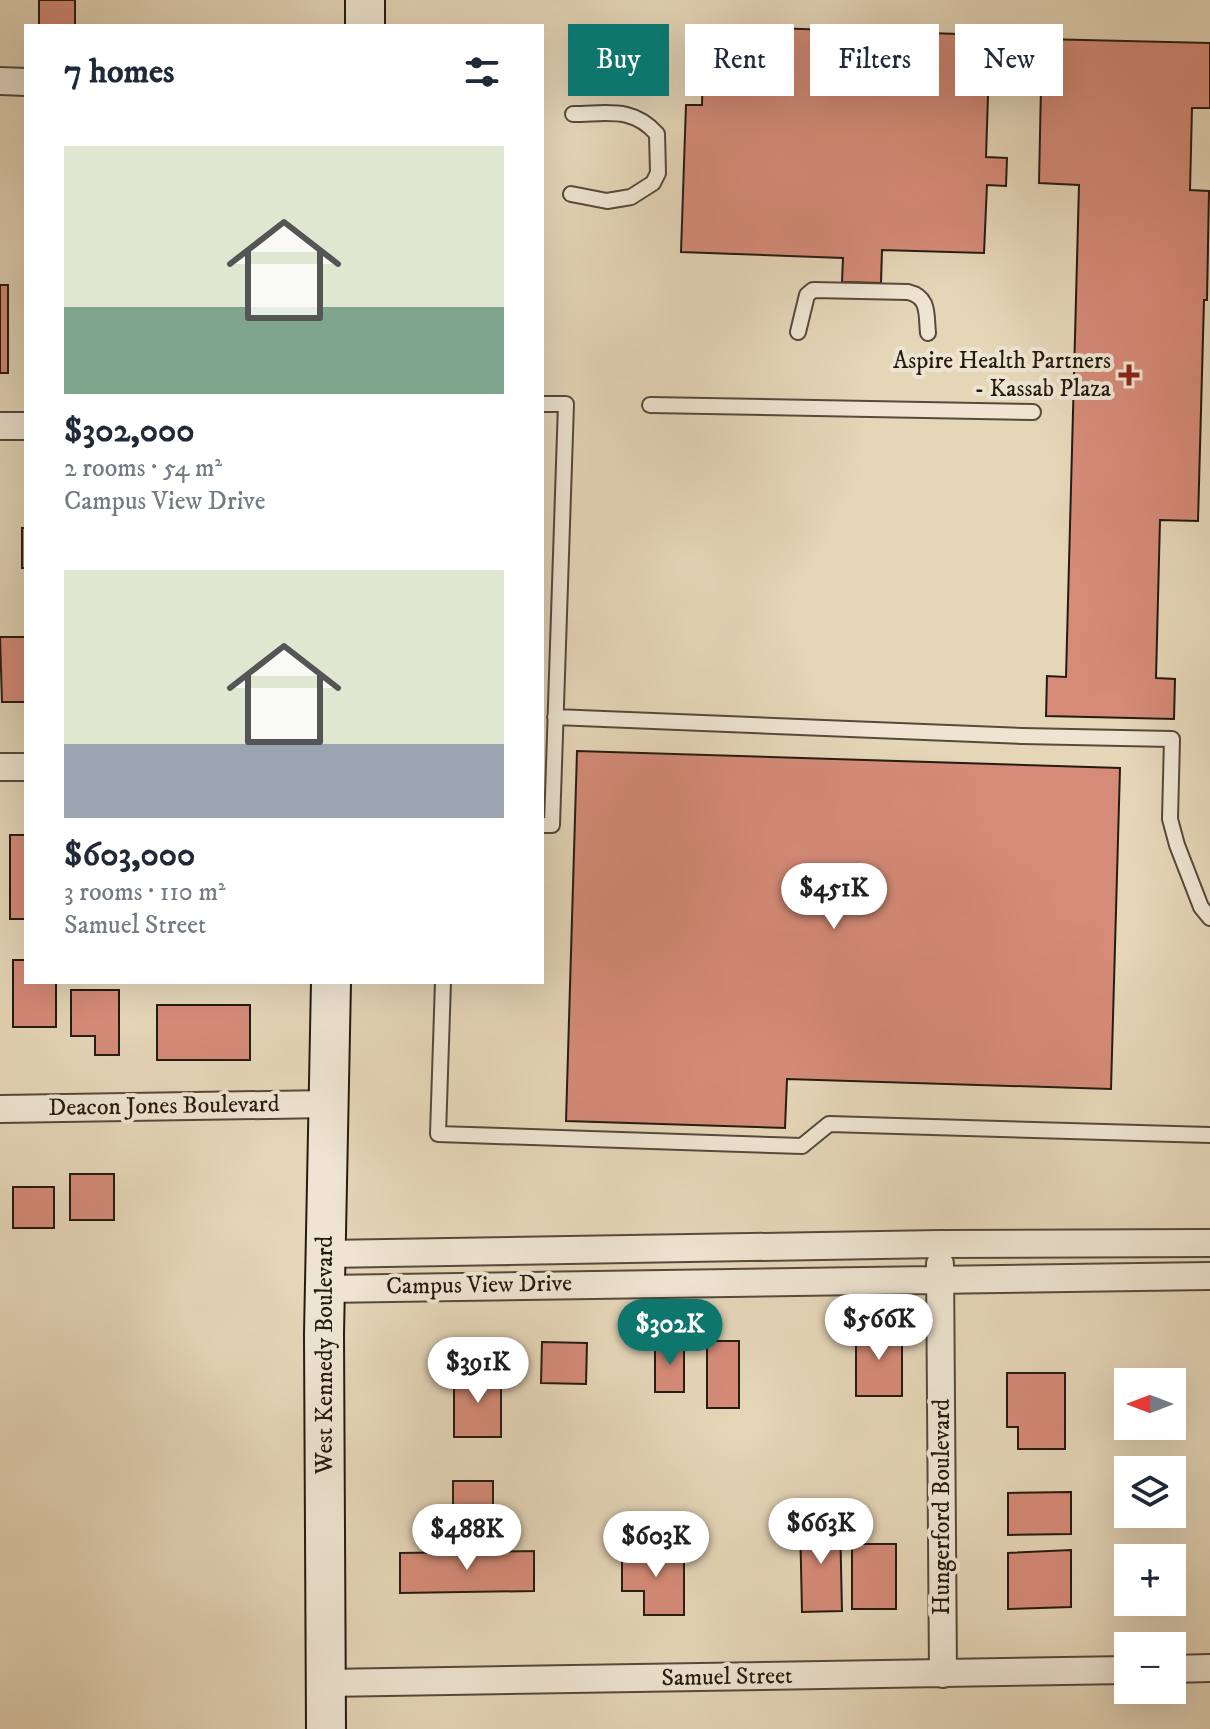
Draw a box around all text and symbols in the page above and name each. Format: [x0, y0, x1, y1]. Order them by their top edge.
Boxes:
chip: Buy [568, 24, 669, 96]
chip: Rent [685, 24, 794, 96]
chip: Filters [810, 24, 939, 96]
chip: New [955, 24, 1063, 96]
icon: filters [460, 50, 504, 94]
text: 7 homes [64, 51, 174, 93]
icon: home [212, 198, 356, 342]
place label: Aspire Health Partners - Kassab Plaza [893, 346, 1112, 404]
marker: Aspire Health Partners - Kassab Plaza [1118, 364, 1140, 386]
text: $302,000 [64, 410, 195, 452]
text: 2 rooms · 54 m² [64, 452, 222, 485]
text: Campus View Drive [64, 485, 266, 518]
icon: home [212, 622, 356, 766]
text: $603,000 [64, 834, 195, 876]
pin: $451K [778, 863, 890, 931]
text: $451K [799, 872, 869, 905]
text: 3 rooms · 110 m² [64, 876, 226, 909]
text: Samuel Street [64, 909, 206, 942]
street label: Deacon Jones Boulevard [48, 1089, 280, 1123]
street label: West Kennedy Boulevard [310, 1236, 340, 1475]
street label: Campus View Drive [386, 1268, 572, 1302]
pin: $566K [823, 1294, 935, 1362]
pin: $302K [614, 1299, 726, 1367]
text: $566K [843, 1303, 915, 1336]
text: $302K [636, 1308, 704, 1341]
pin: $391K [422, 1337, 534, 1405]
text: $391K [446, 1346, 510, 1379]
north arrow [1114, 1368, 1186, 1440]
map controls [1114, 1368, 1186, 1704]
street label: Hungerford Boulevard [927, 1399, 957, 1615]
button: layers [1114, 1456, 1186, 1528]
pin: $663K [765, 1498, 877, 1566]
pin: $488K [411, 1504, 523, 1572]
text: $663K [786, 1507, 856, 1540]
pin: $603K [600, 1511, 712, 1579]
text: $488K [430, 1513, 504, 1546]
text: $603K [621, 1520, 691, 1553]
button: + [1114, 1544, 1186, 1616]
button: − [1114, 1632, 1186, 1704]
street label: Samuel Street [661, 1661, 793, 1693]

